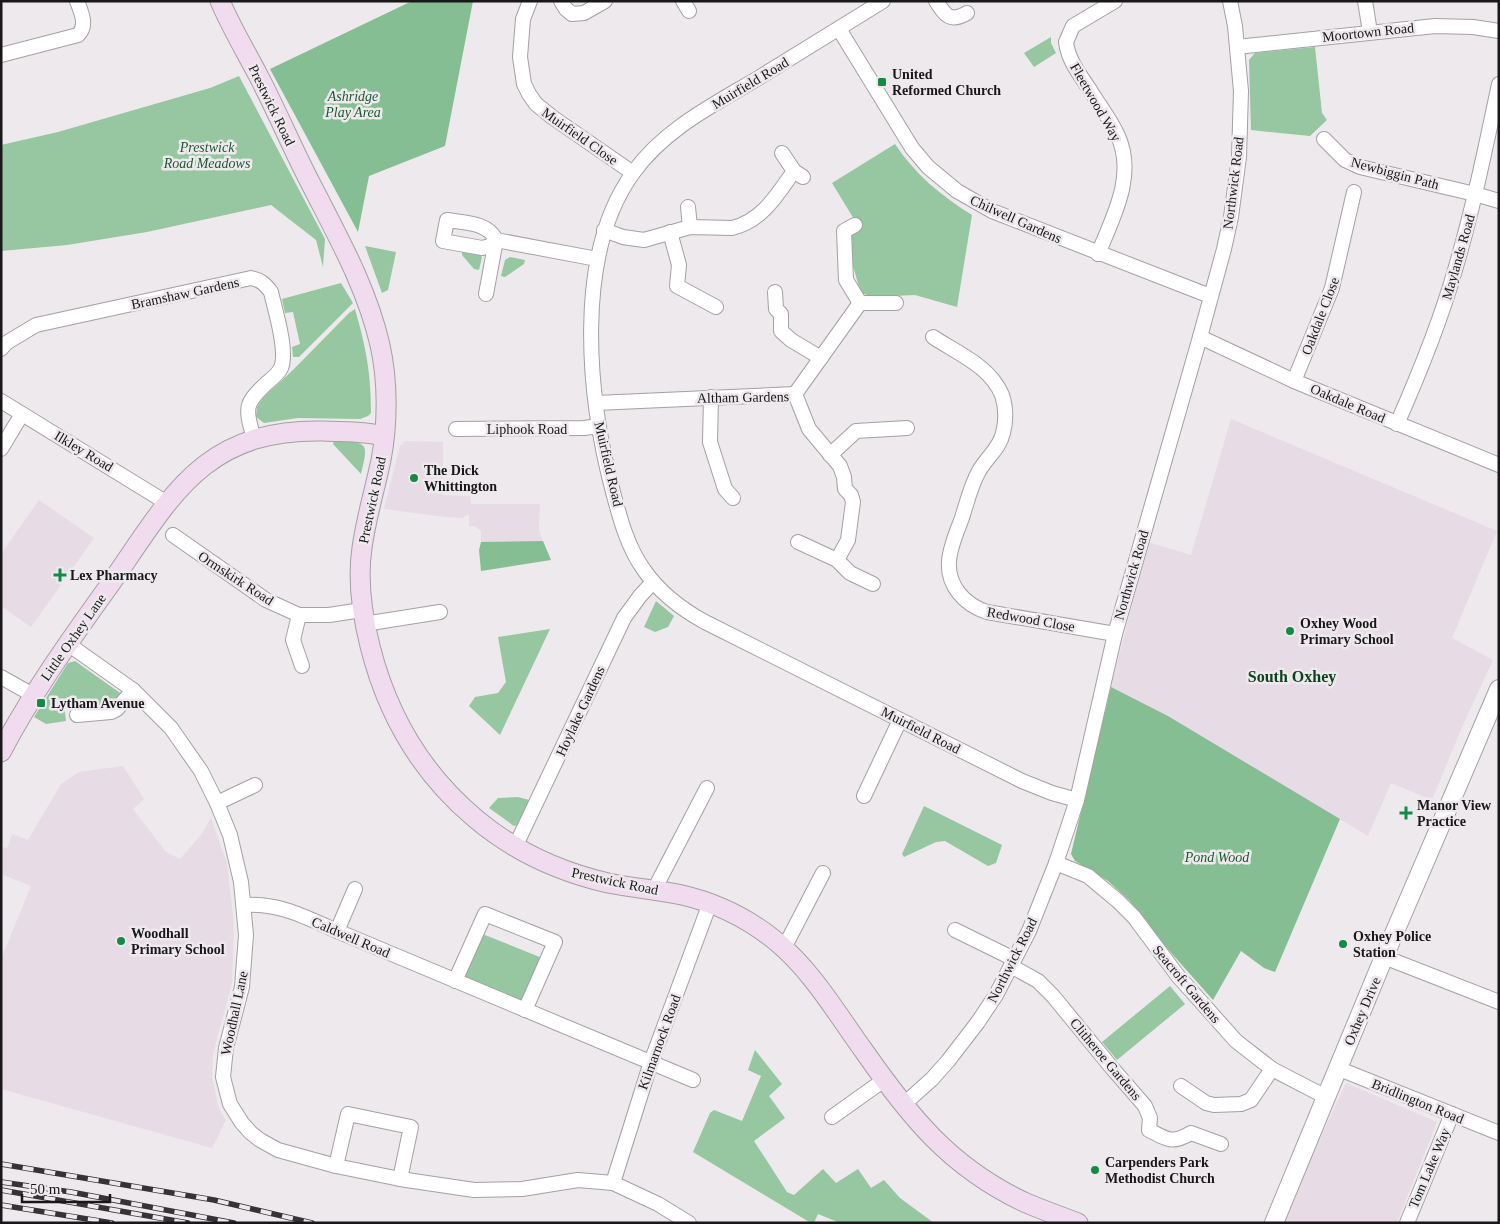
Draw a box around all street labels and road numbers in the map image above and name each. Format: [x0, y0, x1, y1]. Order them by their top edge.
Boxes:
street label: Moortown Road [1321, 20, 1415, 45]
street label: Muirfield Road [709, 55, 791, 112]
street label: Fleetwood Way [1067, 61, 1124, 144]
street label: Prestwick Road [245, 62, 298, 148]
street label: Muirfield Close [539, 105, 620, 168]
street label: Northwick Road [1220, 136, 1247, 230]
street label: Newbiggin Path [1349, 155, 1441, 192]
street label: Chilwell Gardens [968, 193, 1064, 246]
street label: Maylands Road [1439, 213, 1478, 302]
street label: Bramshaw Gardens [130, 275, 240, 312]
street label: Oakdale Close [1299, 275, 1342, 357]
street label: Oakdale Road [1308, 381, 1387, 426]
street label: Altham Gardens [697, 389, 789, 406]
street label: Muirfield Road [591, 420, 626, 508]
street label: Liphook Road [487, 422, 567, 437]
street label: Ilkley Road [52, 428, 116, 475]
street label: Prestwick Road [356, 455, 389, 545]
street label: Northwick Road [1111, 528, 1151, 622]
street label: Ormskirk Road [195, 549, 276, 608]
street label: Little Oxhey Lane [38, 591, 109, 684]
street label: Redwood Close [986, 604, 1076, 635]
street label: Hoylake Gardens [553, 664, 608, 759]
street label: Muirfield Road [879, 704, 963, 757]
street label: Prestwick Road [570, 865, 660, 898]
street label: Caldwell Road [309, 914, 392, 961]
street label: Northwick Road [985, 915, 1040, 1005]
street label: Seacroft Gardens [1150, 942, 1223, 1026]
street label: Woodhall Lane [218, 970, 251, 1057]
street label: Oxhey Drive [1341, 975, 1384, 1048]
street label: Kilmarnock Road [635, 993, 684, 1092]
street label: Clitheroe Gardens [1067, 1015, 1144, 1103]
street label: Bridlington Road [1370, 1076, 1466, 1127]
street label: Tom Lake Way [1406, 1126, 1453, 1210]

